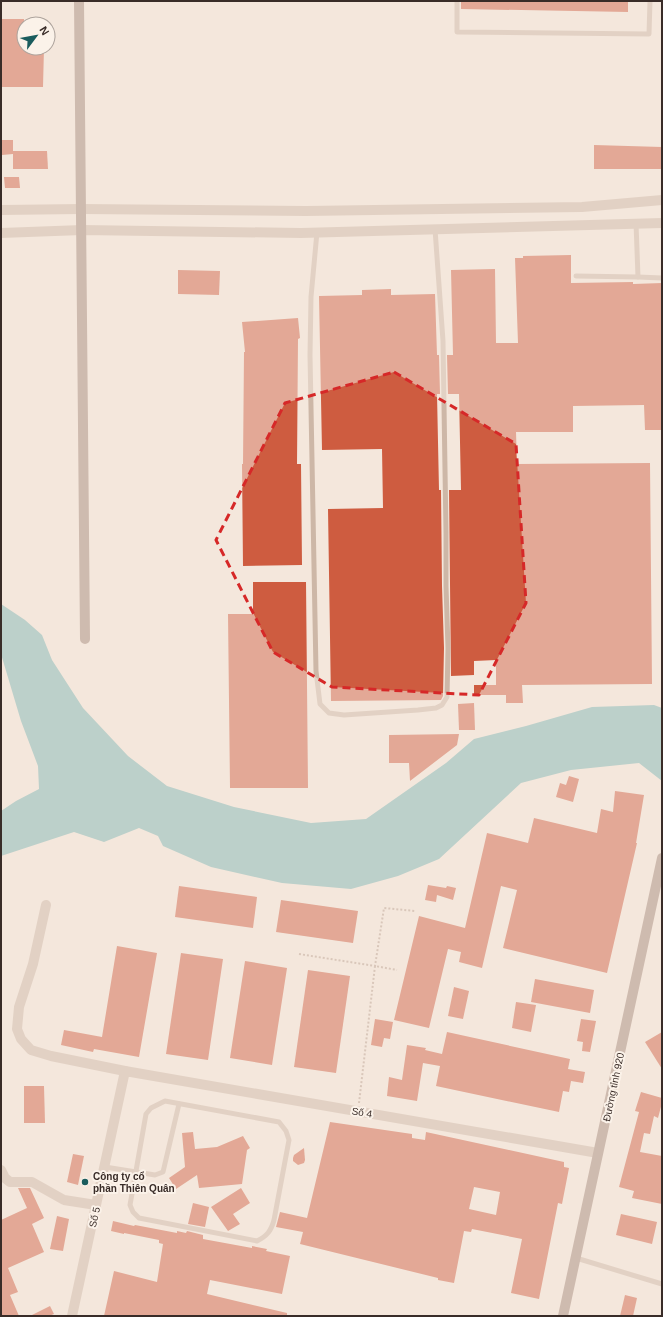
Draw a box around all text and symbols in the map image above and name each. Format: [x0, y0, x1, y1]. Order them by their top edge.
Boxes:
north arrow [16, 16, 56, 56]
text: N [37, 24, 52, 37]
street label: Đường tỉnh 920 [601, 1051, 626, 1122]
street label: Số 4 [351, 1105, 373, 1120]
place label: Công ty cổ phần Thiên Quân [93, 1171, 175, 1194]
marker: Công ty cổ phần Thiên Quân [80, 1177, 90, 1187]
street label: Số 5 [87, 1205, 102, 1228]

